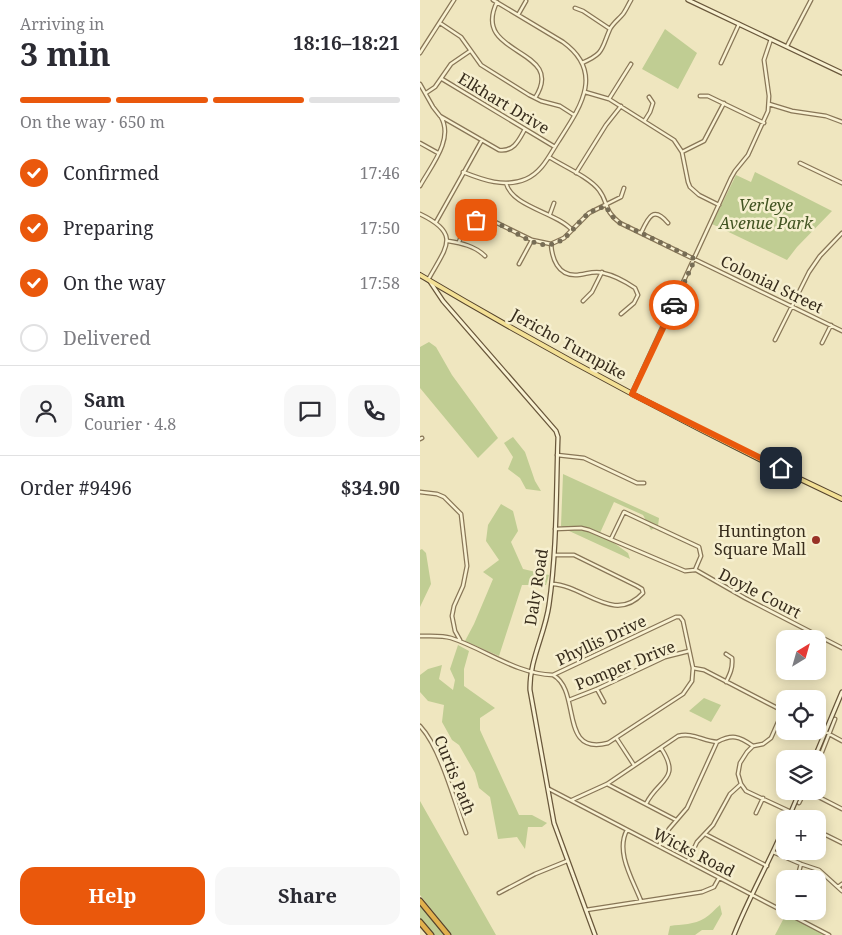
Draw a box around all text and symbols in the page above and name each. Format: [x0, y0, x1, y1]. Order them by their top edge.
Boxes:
text: Arriving in [20, 13, 104, 35]
text: 18:16–18:21 [293, 30, 400, 56]
text: 3 min [20, 32, 111, 75]
street label: Elkhart Drive [454, 67, 554, 139]
text: On the way · 650 m [20, 111, 165, 133]
icon: check [20, 159, 48, 187]
text: Confirmed [63, 160, 159, 186]
text: 17:46 [360, 162, 400, 184]
park label: Verleye Avenue Park [718, 194, 814, 234]
pin [455, 199, 497, 241]
icon: bag [462, 206, 490, 234]
icon: check [20, 214, 48, 242]
text: Preparing [63, 215, 153, 241]
text: 17:50 [360, 217, 400, 239]
street label: Colonial Street [717, 250, 827, 318]
icon: check [20, 269, 48, 297]
text: On the way [63, 270, 166, 296]
text: 17:58 [360, 272, 400, 294]
courier [649, 280, 699, 330]
icon: car [660, 291, 688, 319]
street label: Jericho Turnpike [506, 303, 631, 385]
text: Delivered [63, 325, 151, 351]
button: person [20, 385, 72, 437]
button: chat [284, 385, 336, 437]
button: phone [348, 385, 400, 437]
text: Sam [84, 387, 125, 413]
text: Courier · 4.8 [84, 413, 176, 435]
pin [760, 447, 802, 489]
icon: home [767, 454, 795, 482]
text: Order #9496 [20, 475, 132, 501]
text: $34.90 [341, 475, 400, 501]
place label: Huntington Square Mall [714, 520, 806, 560]
marker: Huntington Square Mall [810, 534, 822, 546]
street label: Daly Road [519, 547, 553, 627]
street label: Doyle Court [715, 563, 805, 623]
street label: Phyllis Drive [552, 610, 650, 670]
north arrow [776, 630, 826, 680]
map controls [776, 630, 826, 920]
street label: Pomper Drive [572, 635, 678, 695]
button: locate [776, 690, 826, 740]
street label: Curtis Path [429, 732, 481, 818]
button: layers [776, 750, 826, 800]
button: + [776, 810, 826, 860]
street label: Wicks Road [649, 822, 739, 882]
button: Help [20, 867, 205, 925]
button: Share [215, 867, 400, 925]
button: − [776, 870, 826, 920]

